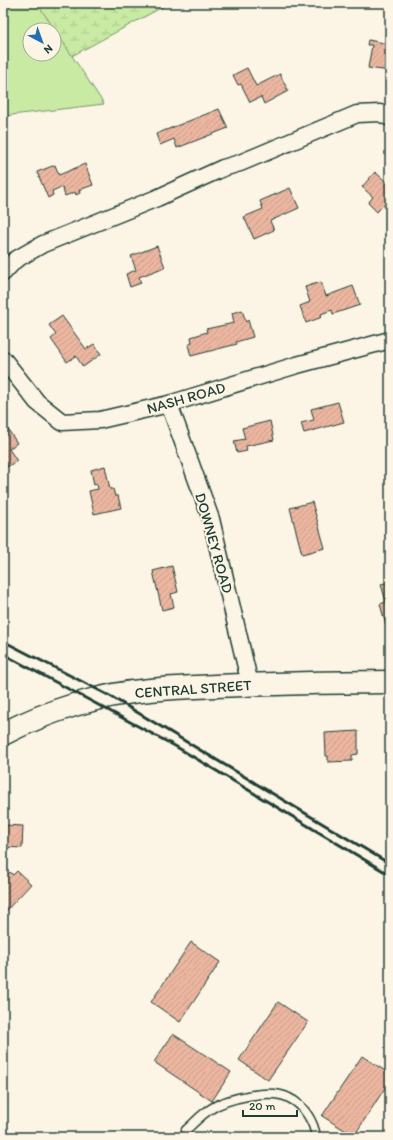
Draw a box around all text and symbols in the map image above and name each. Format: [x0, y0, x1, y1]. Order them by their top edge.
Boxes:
north arrow [22, 22, 62, 62]
text: N [41, 42, 55, 57]
street label: NASH ROAD [145, 378, 227, 418]
street label: DOWNEY ROAD [191, 491, 237, 595]
street label: CENTRAL STREET [134, 676, 253, 702]
scale bar [243, 1092, 297, 1118]
text: 20 m [249, 1099, 276, 1113]

